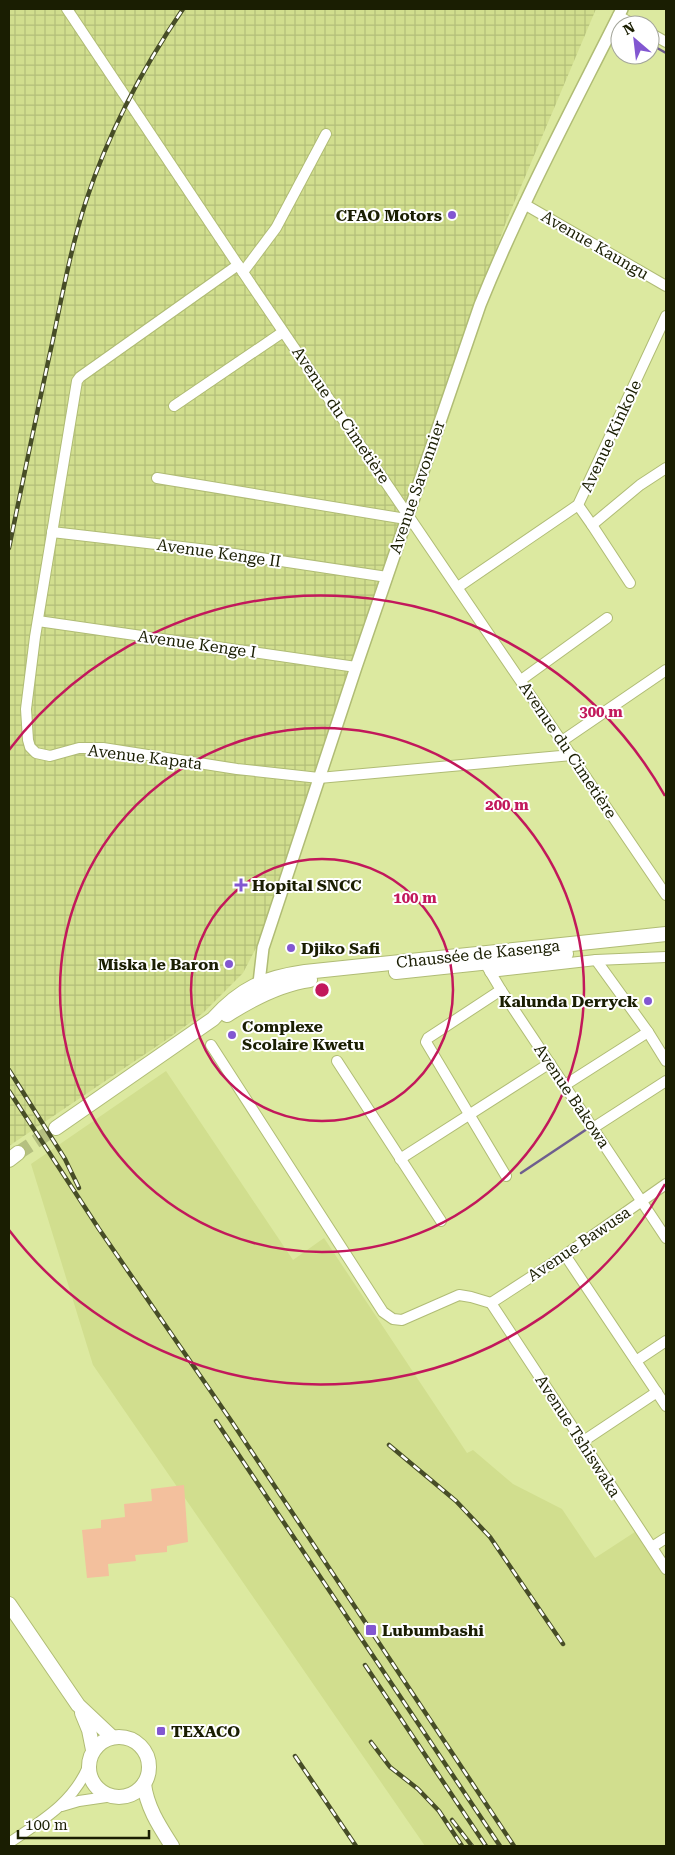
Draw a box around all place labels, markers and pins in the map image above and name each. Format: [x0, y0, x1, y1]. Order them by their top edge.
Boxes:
place label: CFAO Motors [336, 206, 442, 225]
marker: CFAO Motors [446, 209, 458, 221]
place label: Hopital SNCC [252, 876, 361, 895]
marker: Hopital SNCC [234, 878, 248, 892]
place label: Djiko Safi [301, 939, 380, 958]
marker: Djiko Safi [285, 942, 297, 954]
place label: Miska le Baron [98, 955, 219, 974]
marker: Miska le Baron [223, 958, 235, 970]
centre of rings [313, 981, 331, 999]
place label: Kalunda Derryck [499, 992, 638, 1011]
marker: Kalunda Derryck [642, 995, 654, 1007]
place label: Complexe Scolaire Kwetu [242, 1017, 365, 1054]
marker: Complexe Scolaire Kwetu [226, 1029, 238, 1041]
place label: Lubumbashi [382, 1621, 484, 1640]
marker: Lubumbashi [364, 1623, 378, 1637]
place label: TEXACO [171, 1722, 240, 1741]
marker: TEXACO [155, 1725, 167, 1737]

